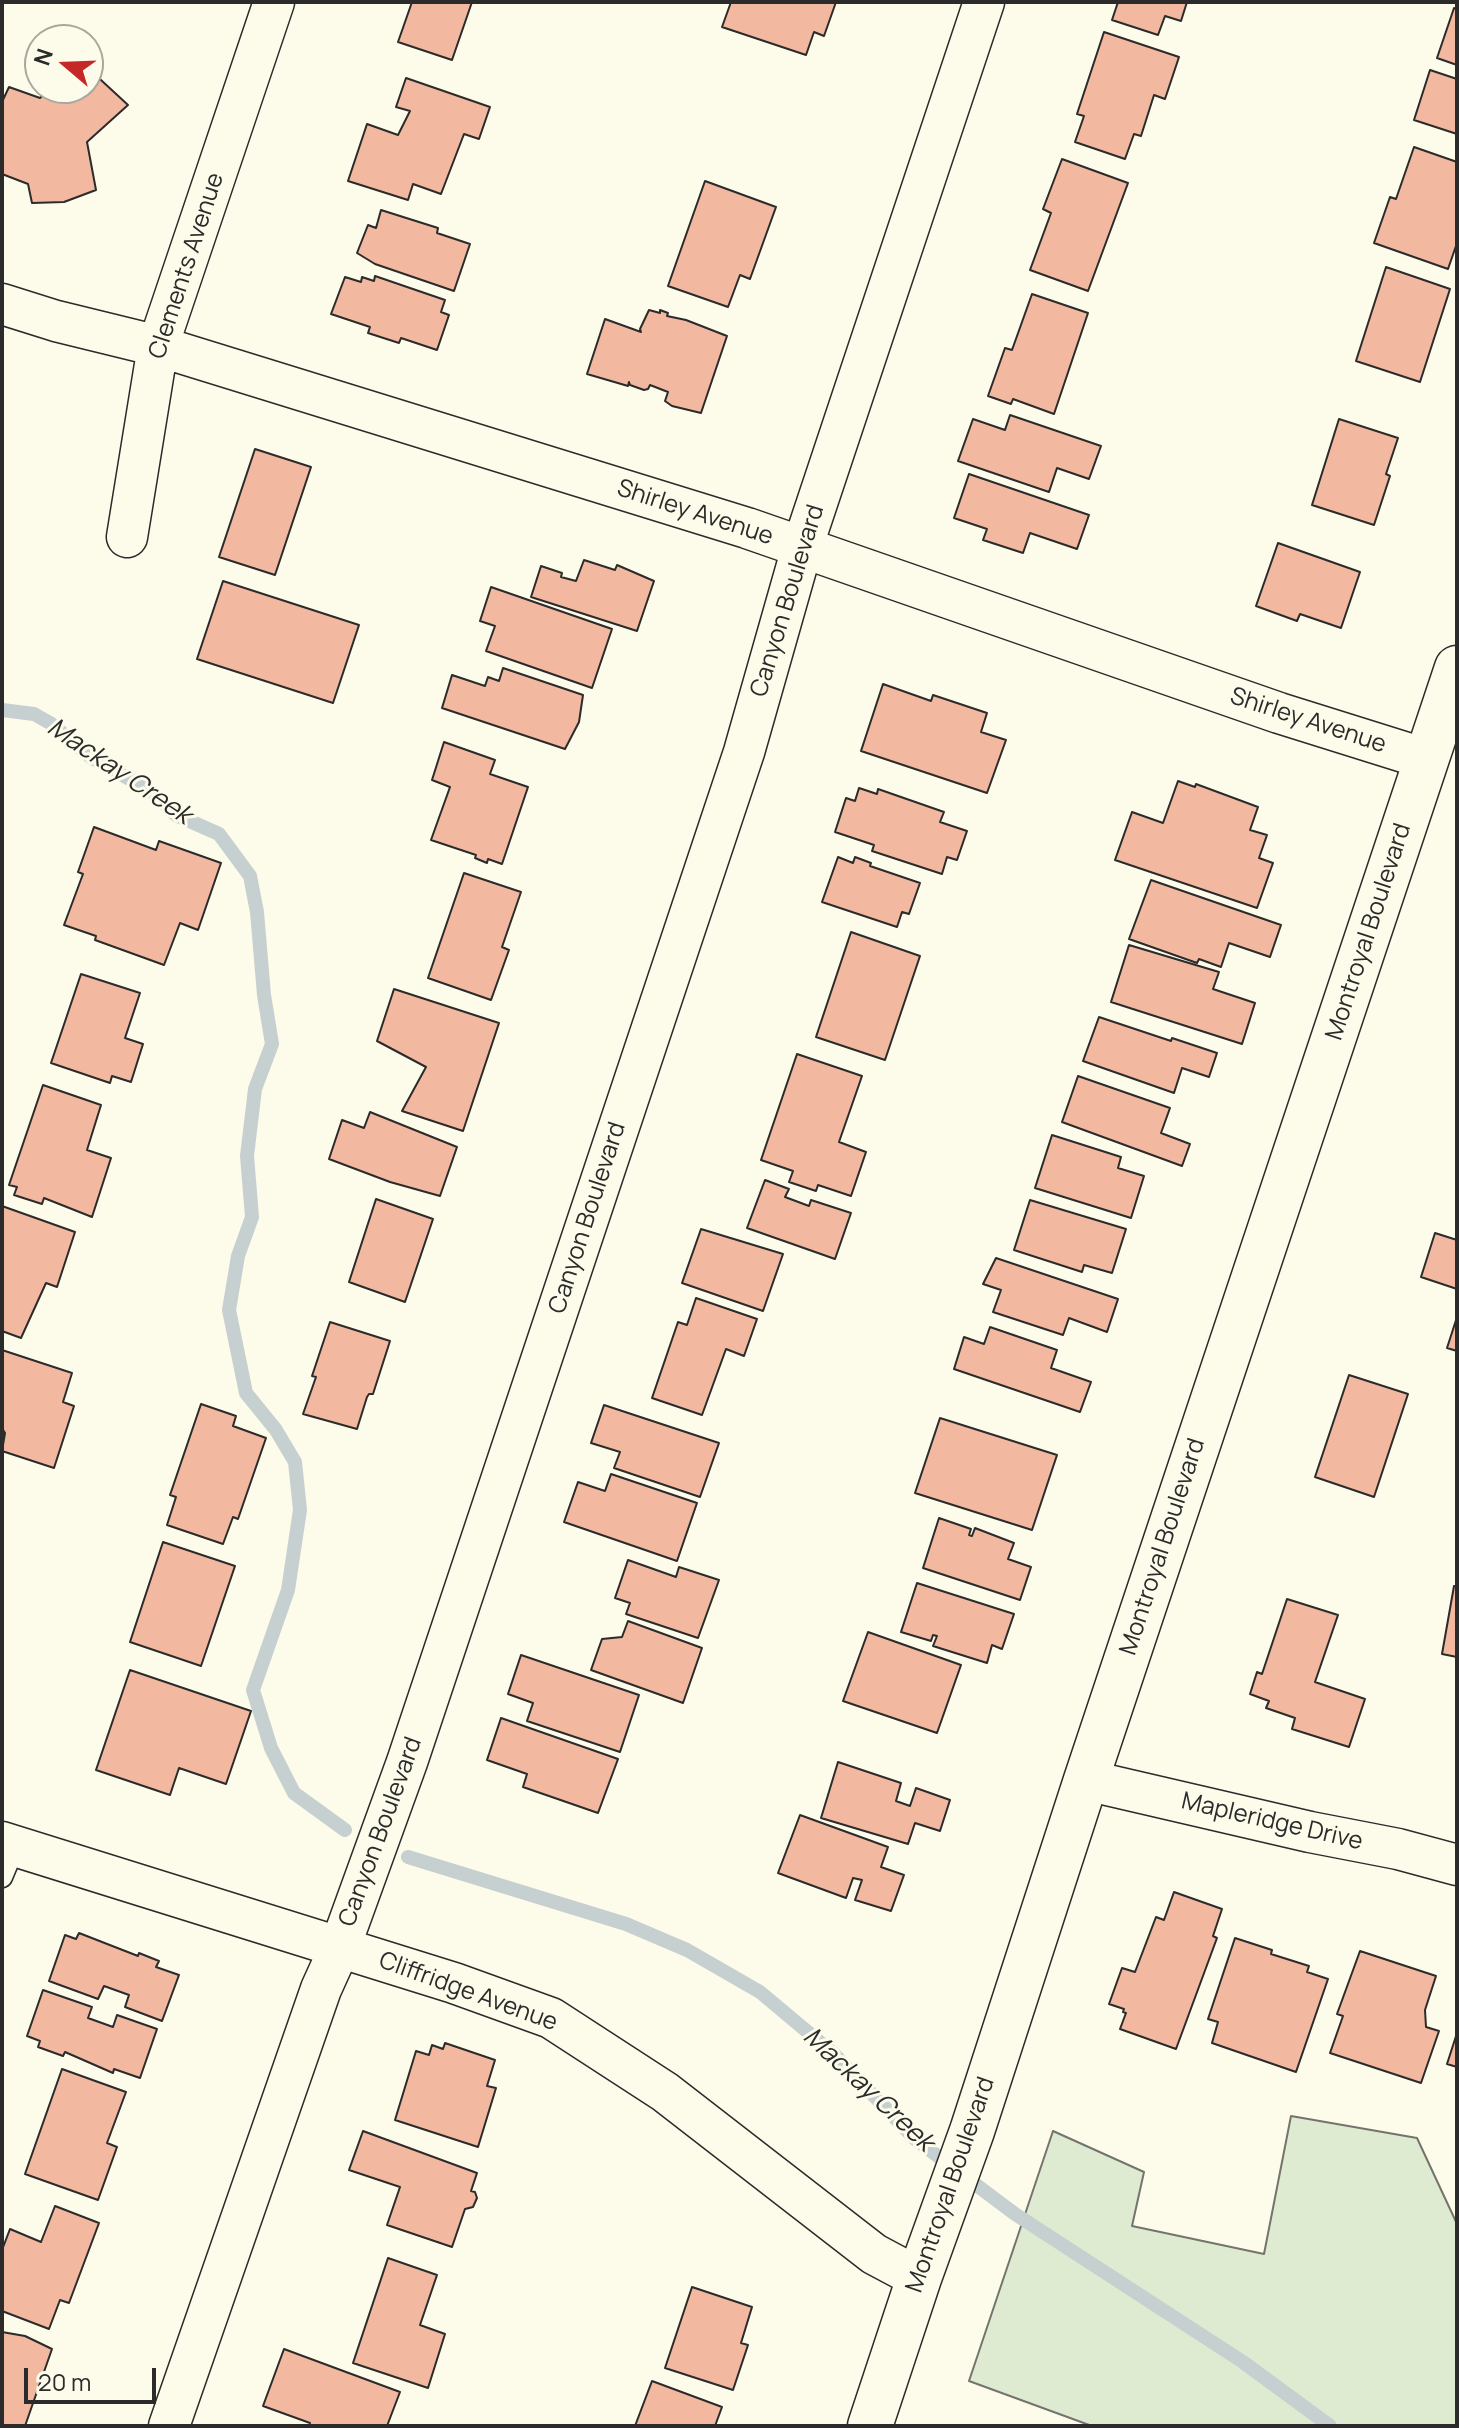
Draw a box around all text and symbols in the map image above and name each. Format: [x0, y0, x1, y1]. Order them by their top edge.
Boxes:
north arrow [24, 24, 104, 104]
text: N [26, 44, 60, 69]
street label: Clements Avenue [143, 169, 231, 363]
street label: Shirley Avenue [613, 474, 777, 552]
street label: Canyon Boulevard [745, 501, 831, 701]
street label: Shirley Avenue [1226, 682, 1390, 760]
water label: Mackay Creek [41, 712, 197, 832]
street label: Montroyal Boulevard [1320, 820, 1418, 1044]
street label: Canyon Boulevard [543, 1119, 633, 1317]
street label: Montroyal Boulevard [1114, 1435, 1212, 1659]
street label: Canyon Boulevard [333, 1733, 429, 1931]
street label: Mapleridge Drive [1179, 1787, 1365, 1857]
street label: Cliffridge Avenue [375, 1946, 561, 2038]
water label: Mackay Creek [796, 2022, 940, 2158]
street label: Montroyal Boulevard [901, 2073, 1001, 2297]
scale bar [28, 2352, 160, 2402]
text: 20 m [38, 2365, 91, 2398]

